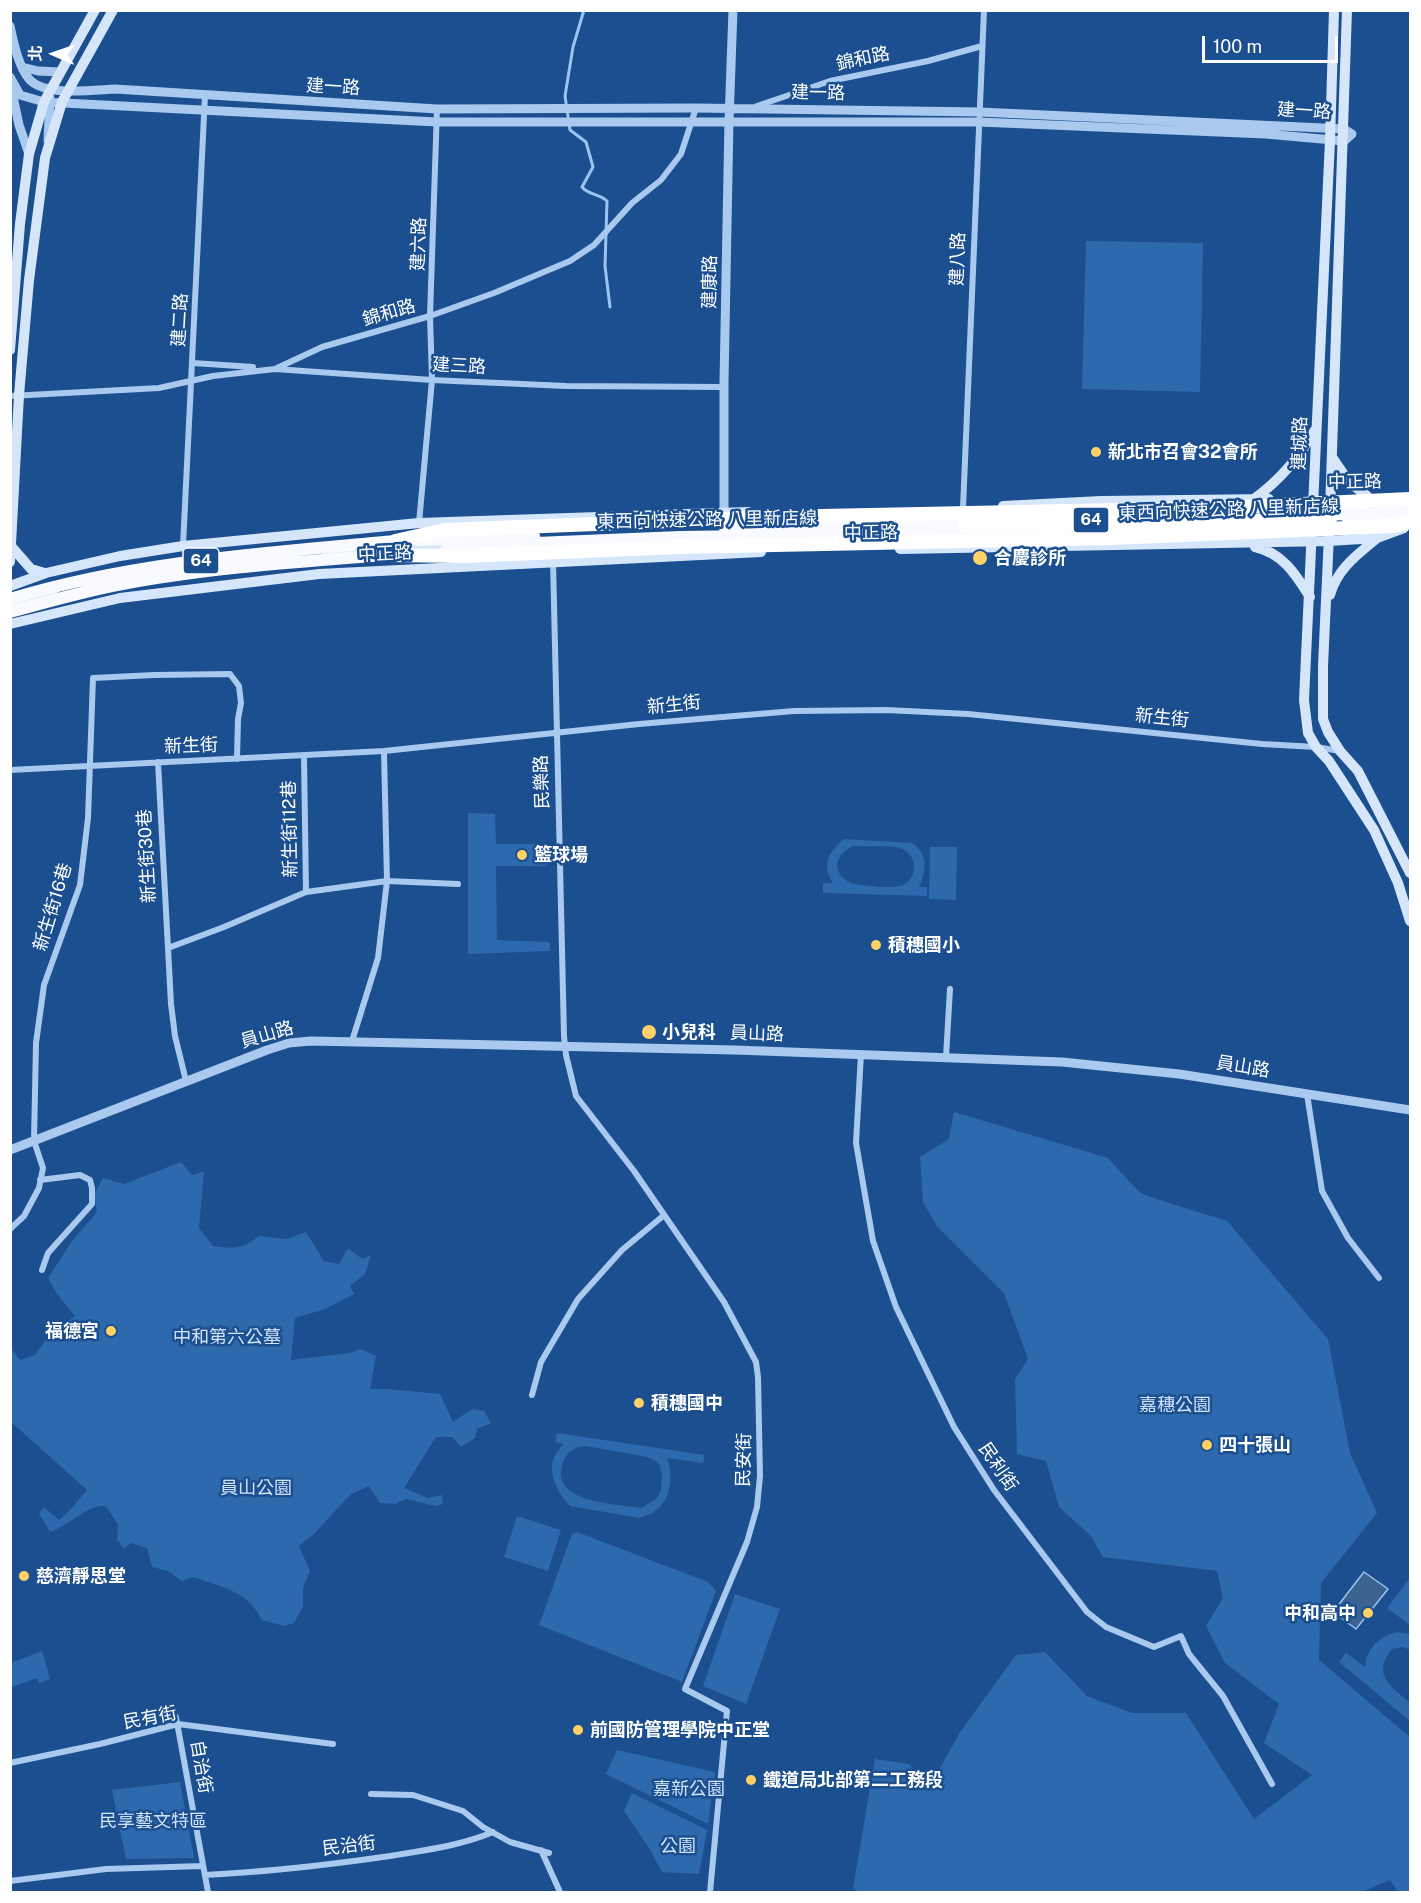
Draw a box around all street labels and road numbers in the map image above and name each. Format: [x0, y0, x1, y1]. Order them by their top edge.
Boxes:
street label: 錦和路 [834, 43, 892, 75]
street label: 建一路 [305, 75, 361, 99]
street label: 建一路 [791, 82, 845, 104]
street label: 建一路 [1276, 99, 1332, 123]
street label: 建六路 [407, 217, 431, 271]
street label: 建八路 [946, 232, 970, 286]
street label: 建康路 [699, 255, 721, 309]
street label: 建二路 [168, 292, 192, 348]
street label: 錦和路 [360, 295, 418, 331]
street label: 建三路 [431, 354, 487, 378]
street label: 連城路 [1288, 416, 1312, 470]
street label: 中正路 [1328, 471, 1382, 493]
street label: 東西向快速公路 八里新店線 [1119, 495, 1339, 525]
street label: 東西向快速公路 八里新店線 [597, 507, 817, 533]
road number: 64 [1073, 507, 1109, 533]
street label: 中正路 [844, 522, 898, 544]
street label: 中正路 [357, 542, 413, 566]
road number: 64 [183, 548, 219, 574]
street label: 新生街 [646, 691, 702, 719]
street label: 新生街 [1134, 704, 1190, 732]
street label: 新生街 [164, 734, 218, 758]
street label: 民樂路 [530, 755, 554, 809]
street label: 新生街112巷 [278, 780, 302, 878]
street label: 新生街30巷 [134, 808, 160, 904]
street label: 新生街16巷 [29, 861, 77, 953]
street label: 員山路 [238, 1017, 296, 1053]
street label: 員山路 [730, 1022, 784, 1046]
street label: 員山路 [1215, 1052, 1271, 1082]
street label: 民安街 [733, 1433, 755, 1487]
street label: 民利街 [974, 1439, 1022, 1495]
street label: 民有街 [121, 1702, 179, 1734]
street label: 自治街 [186, 1739, 216, 1795]
street label: 民治街 [321, 1832, 377, 1860]

